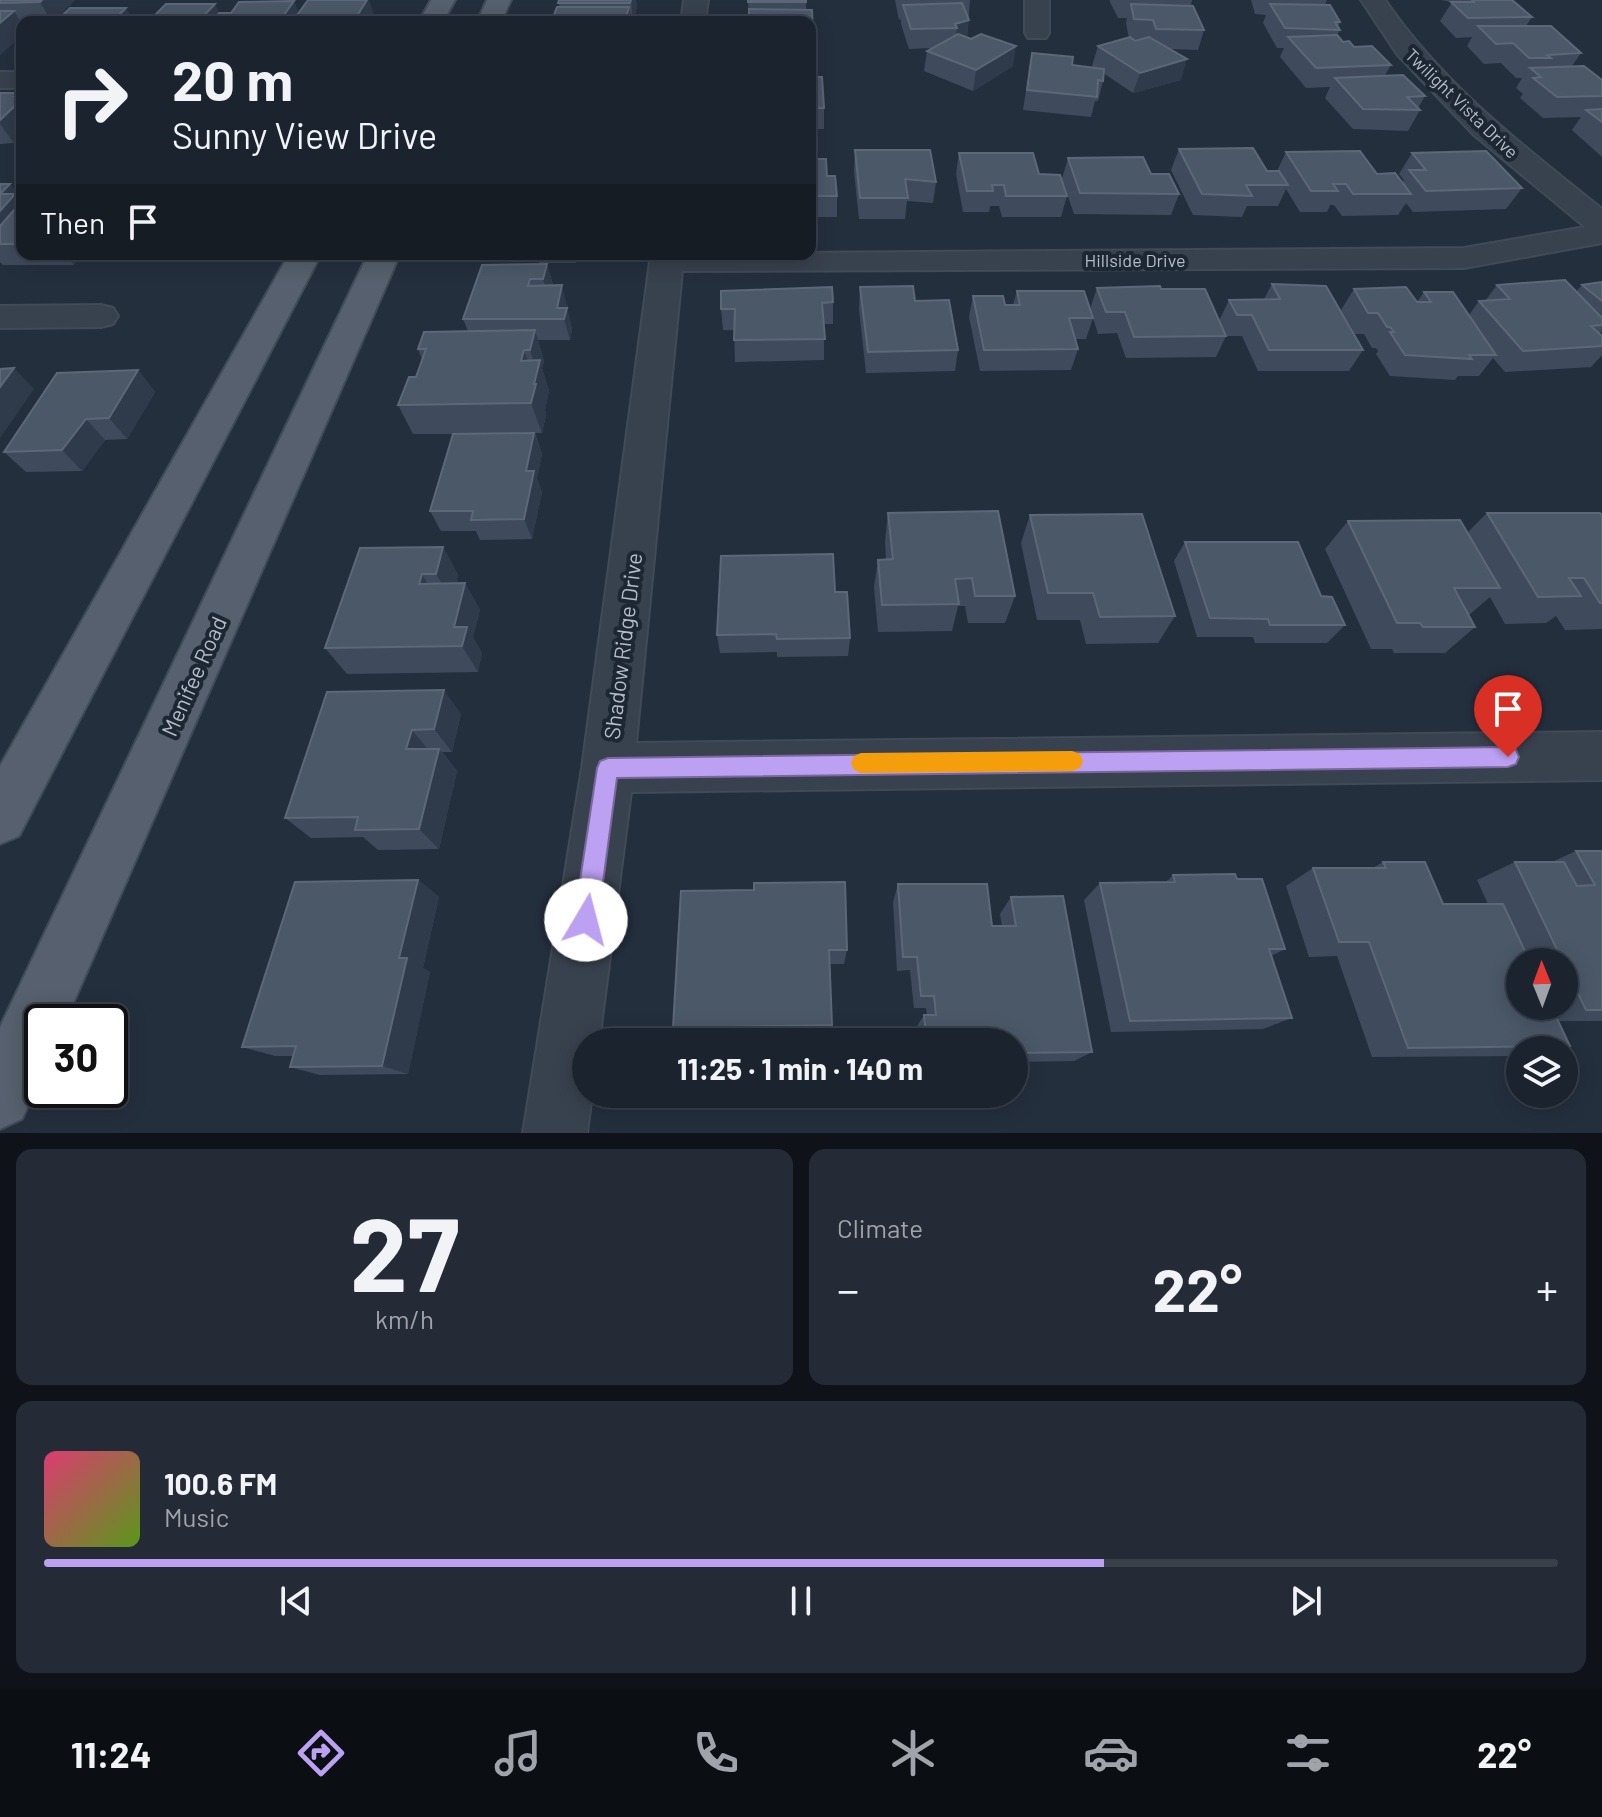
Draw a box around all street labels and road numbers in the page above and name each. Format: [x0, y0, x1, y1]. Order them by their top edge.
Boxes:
street label: Twilight Vista Drive [1401, 43, 1523, 163]
street label: Hillside Drive [1084, 249, 1186, 271]
street label: Shadow Ridge Drive [598, 551, 646, 741]
street label: Menifee Road [155, 612, 231, 740]

